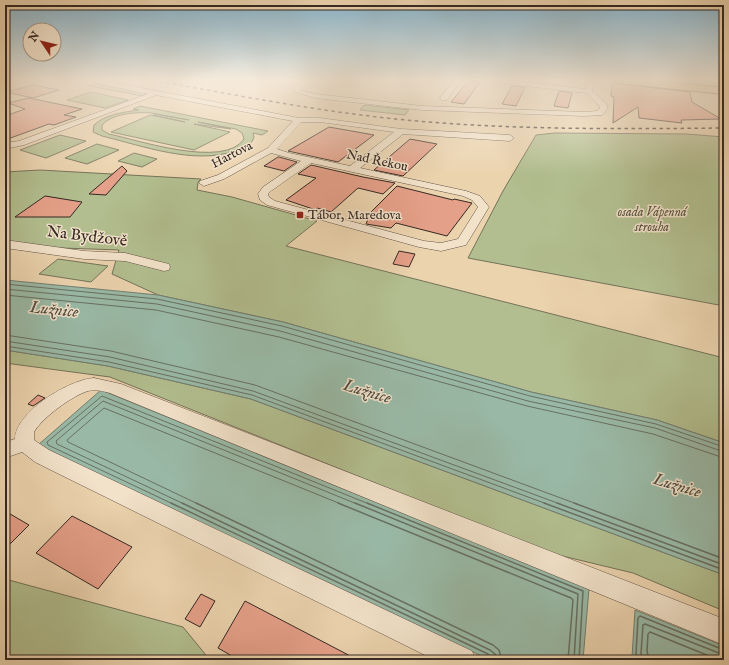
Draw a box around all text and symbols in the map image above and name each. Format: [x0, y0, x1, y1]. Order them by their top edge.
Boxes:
north arrow [22, 22, 62, 62]
text: N [26, 29, 43, 46]
street label: Hartova [208, 137, 256, 173]
street label: Nad Řekou [345, 146, 410, 176]
park label: osada Vápenná strouha [617, 204, 688, 236]
place label: Tábor, Maredova [308, 207, 401, 224]
marker: Tábor, Maredova [295, 210, 305, 220]
street label: Na Bydžově [46, 222, 128, 252]
water label: Lužnice [28, 297, 80, 323]
water label: Lužnice [340, 375, 394, 409]
water label: Lužnice [650, 469, 704, 503]

